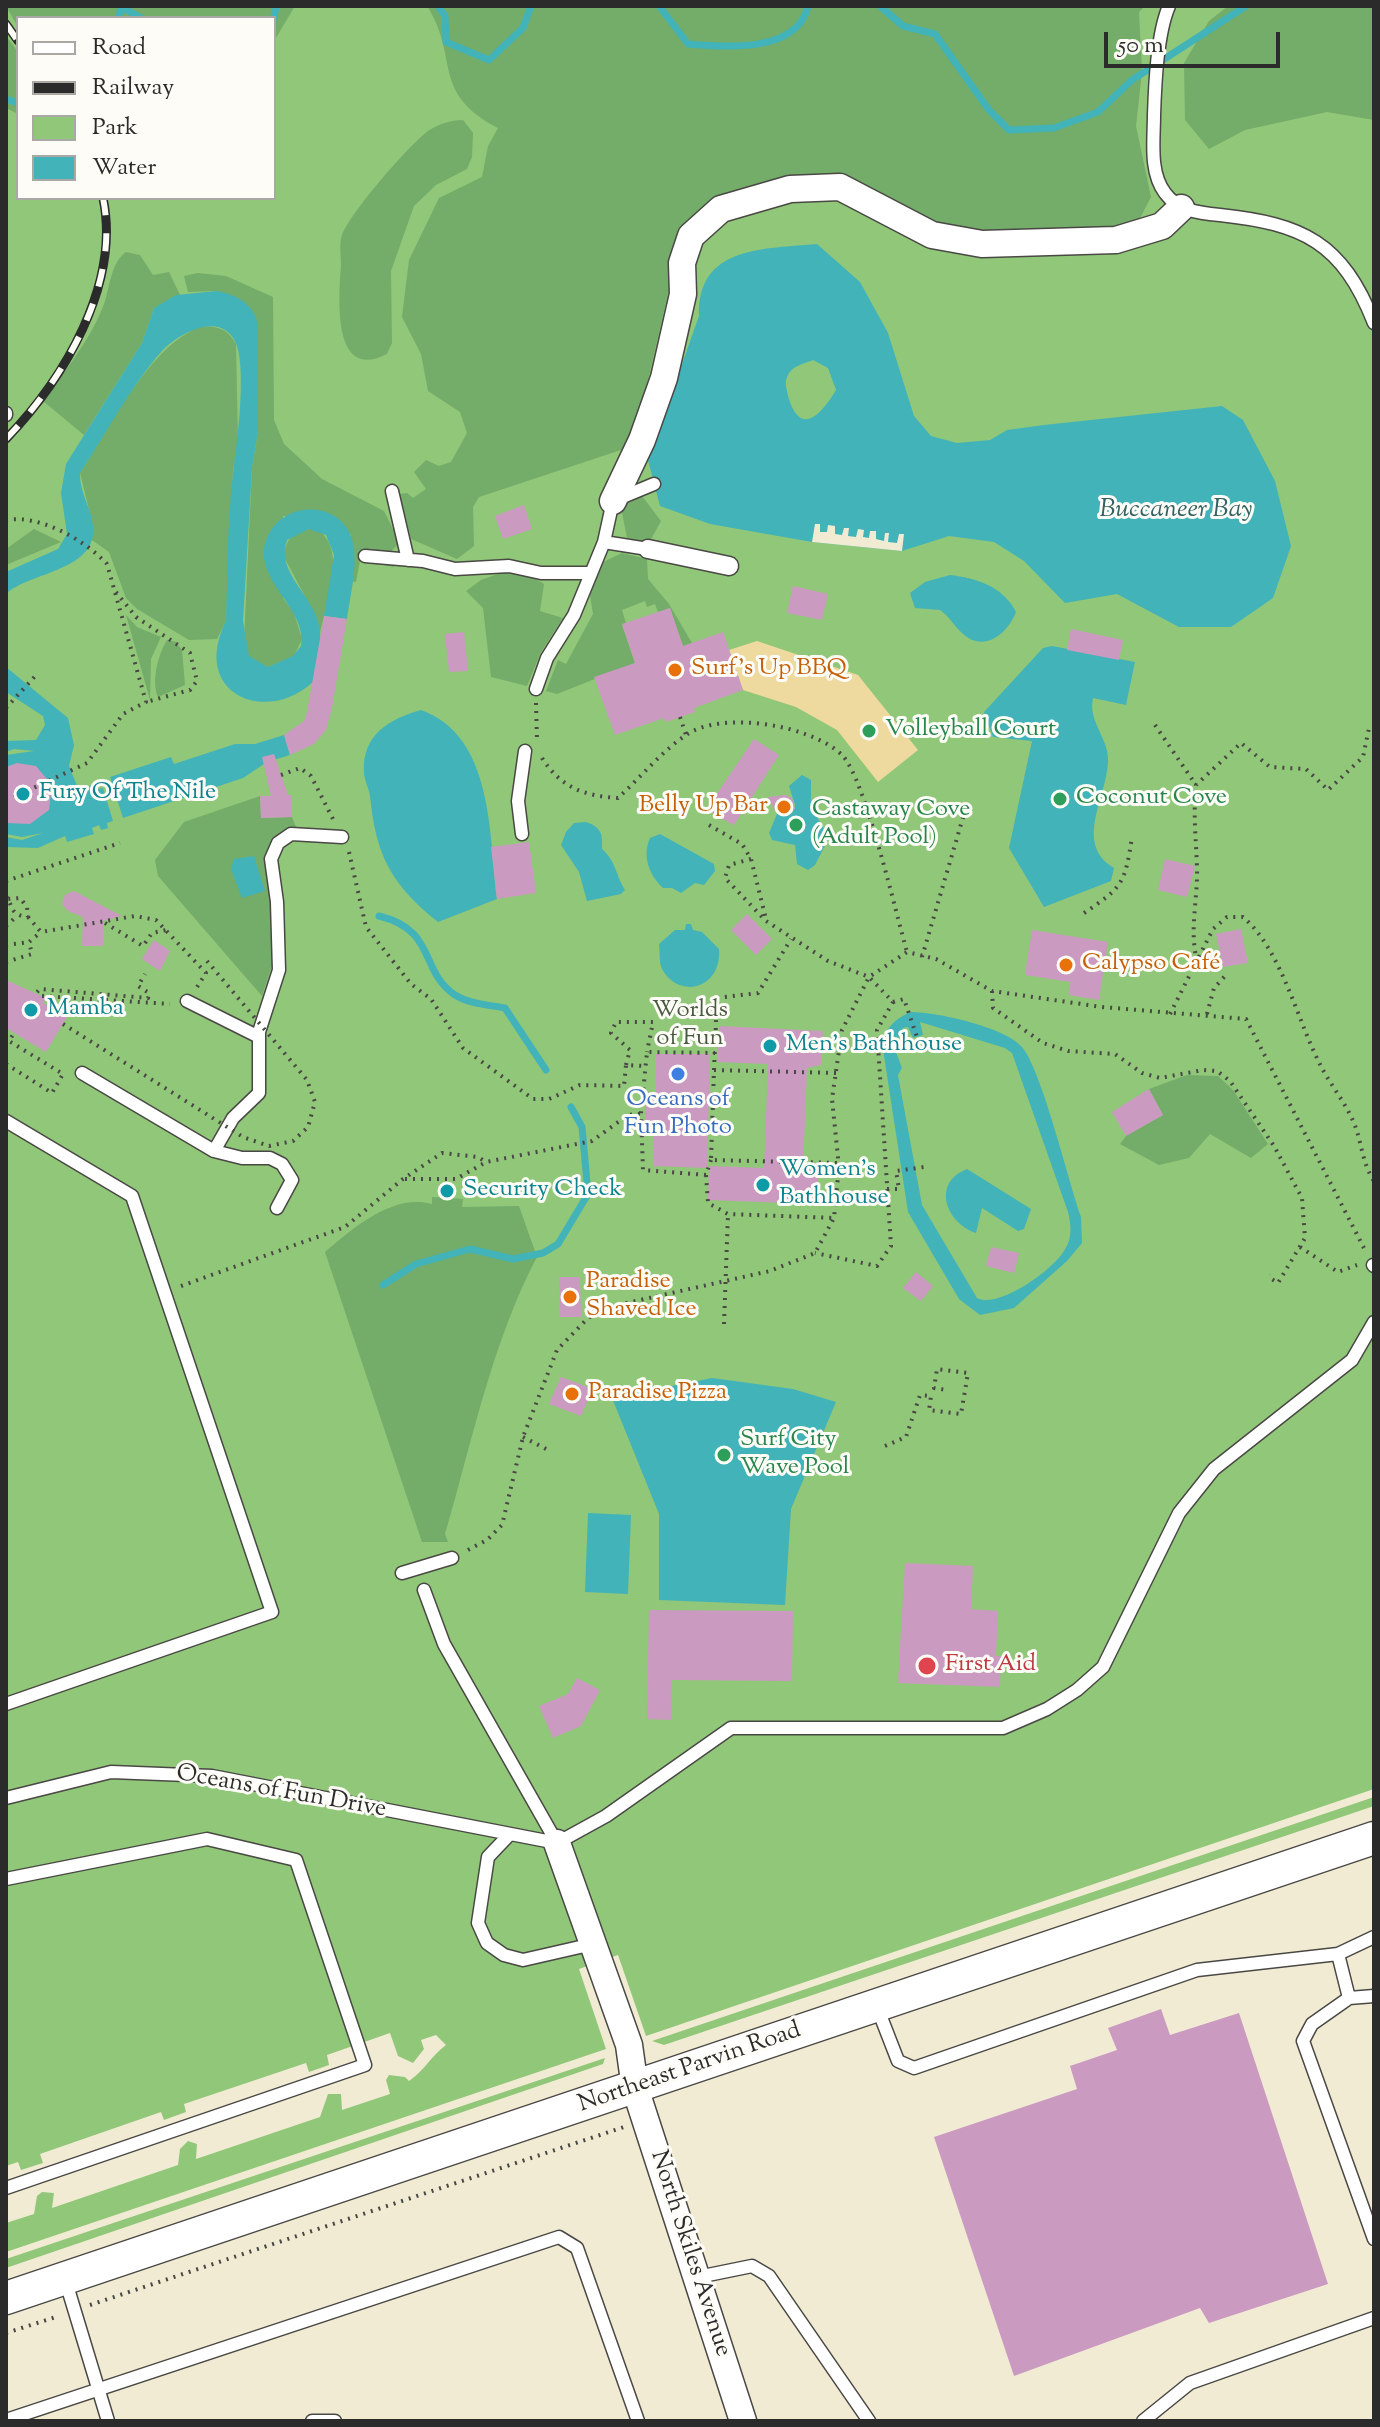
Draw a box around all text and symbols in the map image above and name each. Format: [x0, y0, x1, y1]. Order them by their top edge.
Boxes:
legend [16, 16, 276, 200]
scale bar [1108, 16, 1284, 66]
text: 50 m [1118, 29, 1164, 63]
text: Road [92, 31, 146, 65]
text: Railway [92, 71, 174, 105]
text: Park [92, 111, 138, 145]
text: Water [92, 151, 156, 185]
water label: Buccaneer Bay [1100, 496, 1252, 528]
place label: Surf’s Up BBQ [691, 656, 847, 684]
marker: Surf’s Up BBQ [666, 661, 684, 679]
place label: Volleyball Court [885, 717, 1056, 745]
marker: Volleyball Court [860, 722, 878, 740]
place label: Fury Of The Nile [39, 780, 216, 808]
marker: Fury Of The Nile [14, 785, 32, 803]
place label: Coconut Cove [1076, 785, 1227, 813]
marker: Coconut Cove [1051, 790, 1069, 808]
place label: Belly Up Bar [639, 793, 768, 821]
place label: Castaway Cove (Adult Pool) [812, 797, 970, 853]
marker: Belly Up Bar [775, 798, 793, 816]
marker: Castaway Cove (Adult Pool) [787, 816, 805, 834]
place label: Calypso Café [1082, 951, 1221, 979]
marker: Calypso Café [1057, 956, 1075, 974]
place label: Mamba [47, 996, 124, 1024]
park label: Worlds of Fun [652, 998, 728, 1054]
marker: Mamba [22, 1001, 40, 1019]
place label: Men's Bathhouse [786, 1032, 962, 1060]
marker: Men's Bathhouse [761, 1037, 779, 1055]
marker: Oceans of Fun Photo [669, 1065, 687, 1083]
place label: Oceans of Fun Photo [624, 1087, 732, 1143]
place label: Women's Bathhouse [779, 1157, 889, 1213]
marker: Women's Bathhouse [754, 1176, 772, 1194]
place label: Security Check [463, 1177, 622, 1205]
marker: Security Check [438, 1182, 456, 1200]
place label: Paradise Shaved Ice [586, 1269, 697, 1325]
marker: Paradise Shaved Ice [561, 1288, 579, 1306]
place label: Paradise Pizza [588, 1380, 727, 1408]
marker: Paradise Pizza [563, 1385, 581, 1403]
place label: Surf City Wave Pool [740, 1427, 849, 1483]
marker: Surf City Wave Pool [715, 1446, 733, 1464]
place label: First Aid [945, 1652, 1036, 1680]
marker: First Aid [916, 1655, 938, 1677]
street label: Oceans of Fun Drive [174, 1760, 388, 1826]
street label: Northeast Parvin Road [575, 2017, 805, 2121]
street label: North Skiles Avenue [642, 2147, 736, 2361]

